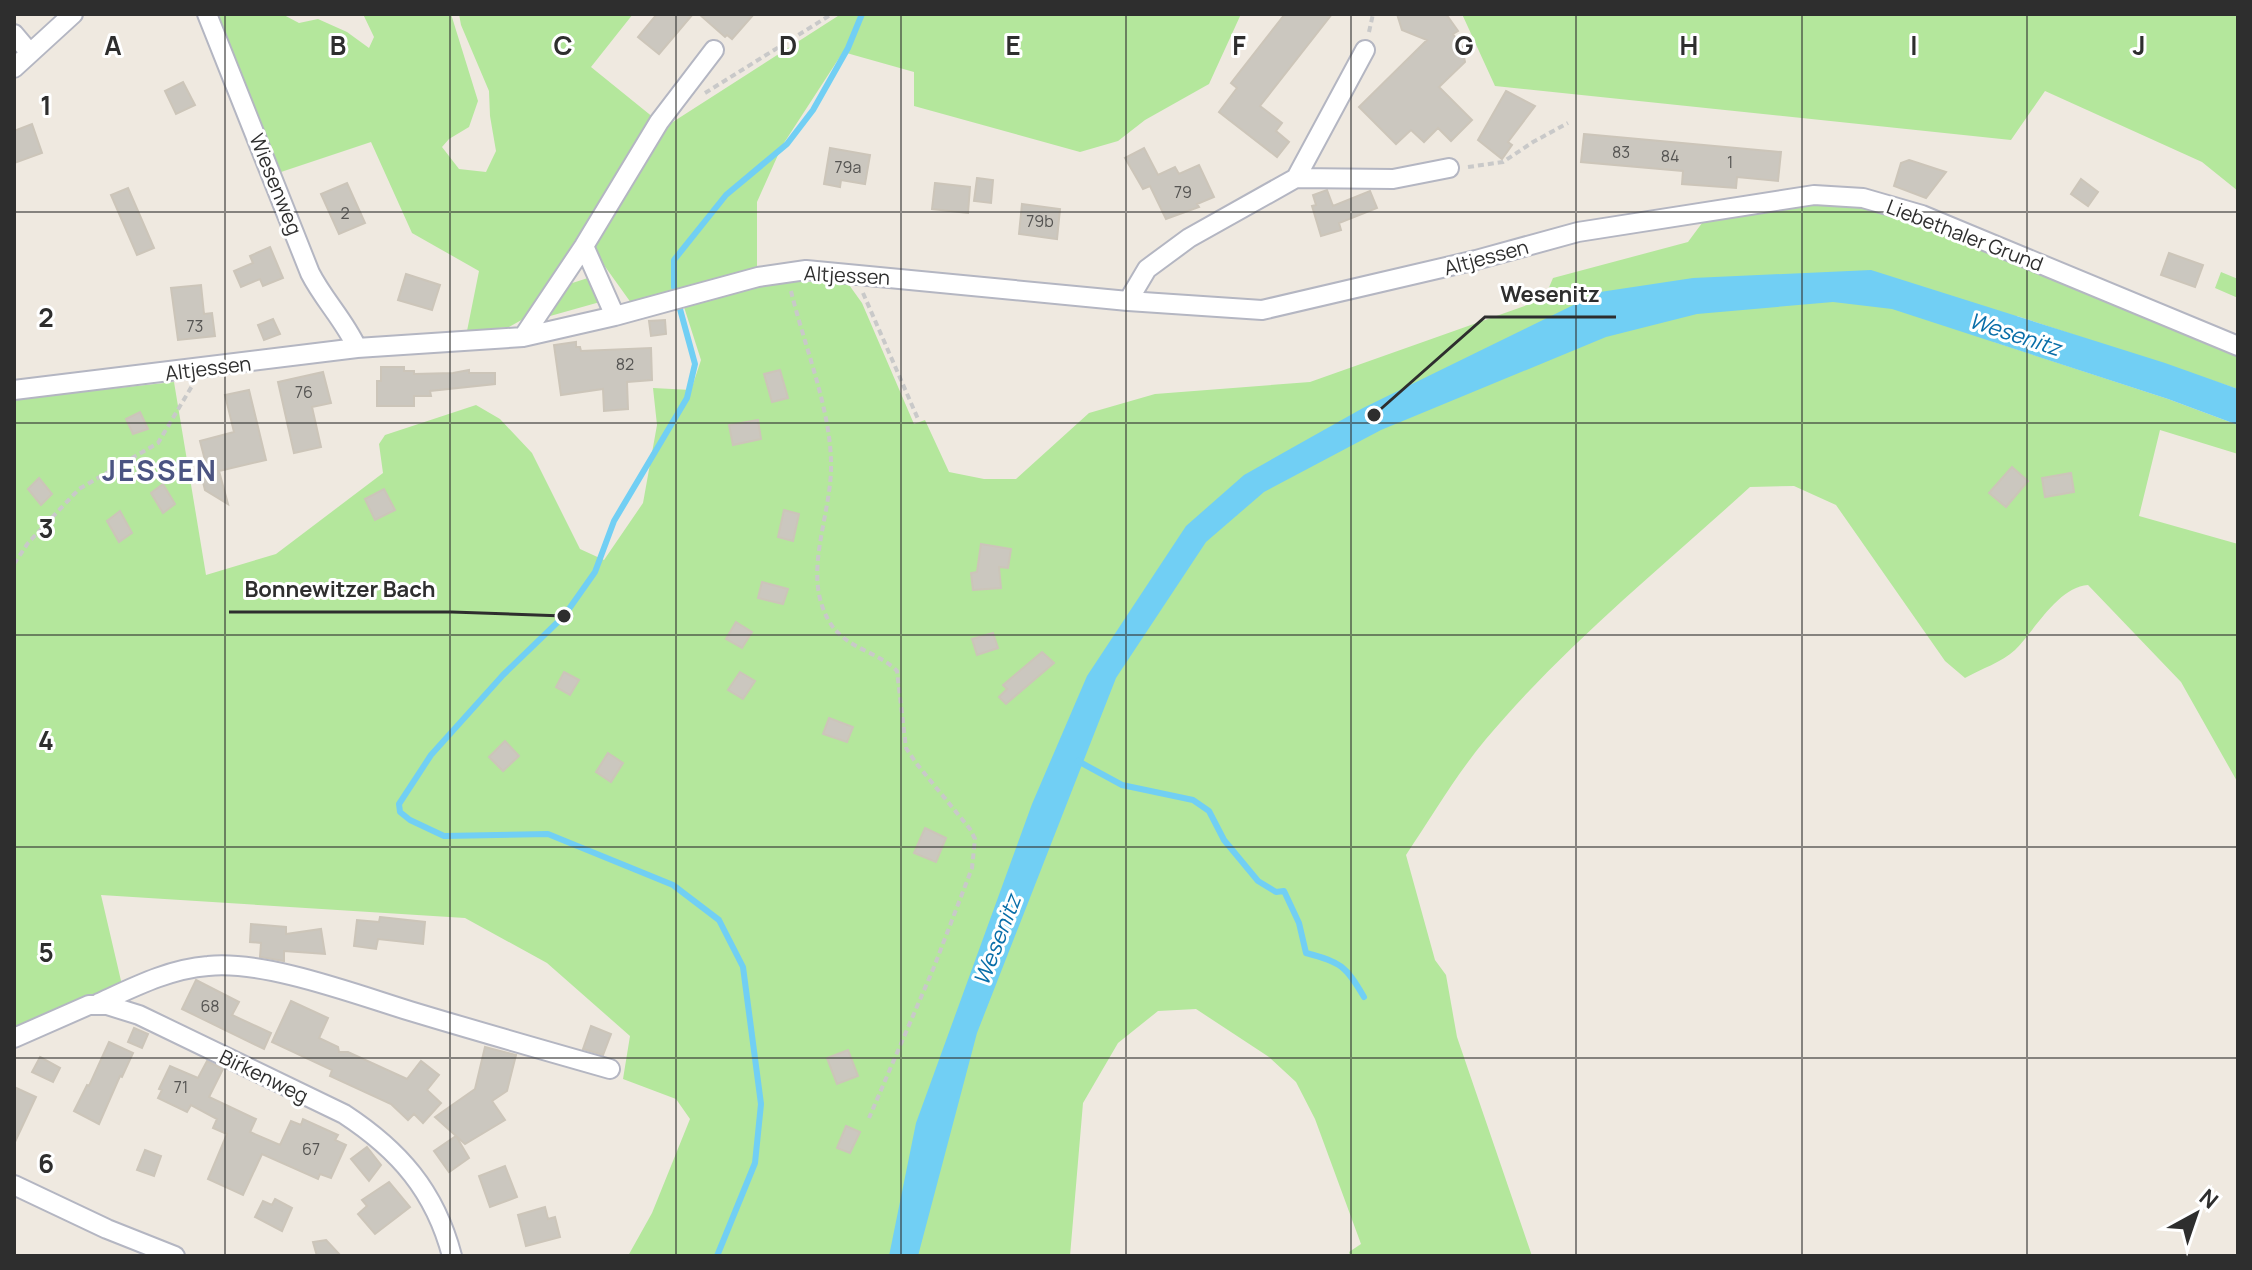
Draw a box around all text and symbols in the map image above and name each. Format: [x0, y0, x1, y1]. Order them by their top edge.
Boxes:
text: A [104, 27, 122, 63]
text: B [330, 27, 346, 63]
text: C [553, 27, 573, 63]
text: D [779, 27, 797, 63]
text: E [1005, 27, 1021, 63]
text: F [1232, 27, 1246, 63]
text: G [1454, 27, 1474, 63]
text: H [1680, 27, 1698, 63]
text: I [1910, 27, 1918, 63]
text: J [2132, 27, 2146, 63]
text: 1 [40, 87, 52, 123]
street label: Wiesenweg [243, 129, 309, 239]
house number: 83 [1612, 141, 1630, 163]
house number: 84 [1661, 145, 1679, 167]
house number: 1 [1727, 151, 1733, 173]
house number: 79a [835, 156, 861, 178]
house number: 79 [1174, 181, 1192, 203]
street label: Liebethaler Grund [1883, 193, 2047, 277]
house number: 2 [340, 202, 350, 224]
house number: 79b [1026, 210, 1054, 232]
street label: Altjessen [1441, 233, 1531, 281]
street label: Altjessen [803, 259, 891, 291]
callout: Wesenitz [1485, 271, 1616, 317]
text: Wesenitz [1500, 279, 1600, 309]
text: 2 [38, 299, 54, 335]
water label: Wesenitz [1965, 305, 2067, 364]
house number: 73 [187, 315, 203, 337]
street label: Altjessen [164, 349, 252, 387]
house number: 82 [616, 353, 634, 375]
house number: 76 [295, 381, 313, 403]
district label: JESSEN [102, 451, 218, 489]
text: 3 [38, 510, 54, 546]
callout: Bonnewitzer Bach [229, 566, 452, 612]
text: Bonnewitzer Bach [244, 574, 436, 604]
text: 4 [38, 722, 54, 758]
water label: Wesenitz [966, 888, 1029, 990]
text: 5 [38, 934, 54, 970]
house number: 68 [200, 995, 220, 1017]
street label: Birkenweg [215, 1043, 313, 1109]
house number: 71 [174, 1076, 188, 1098]
house number: 67 [302, 1138, 320, 1160]
text: 6 [38, 1145, 54, 1181]
north arrow [2156, 1174, 2236, 1254]
text: N [2193, 1182, 2225, 1215]

